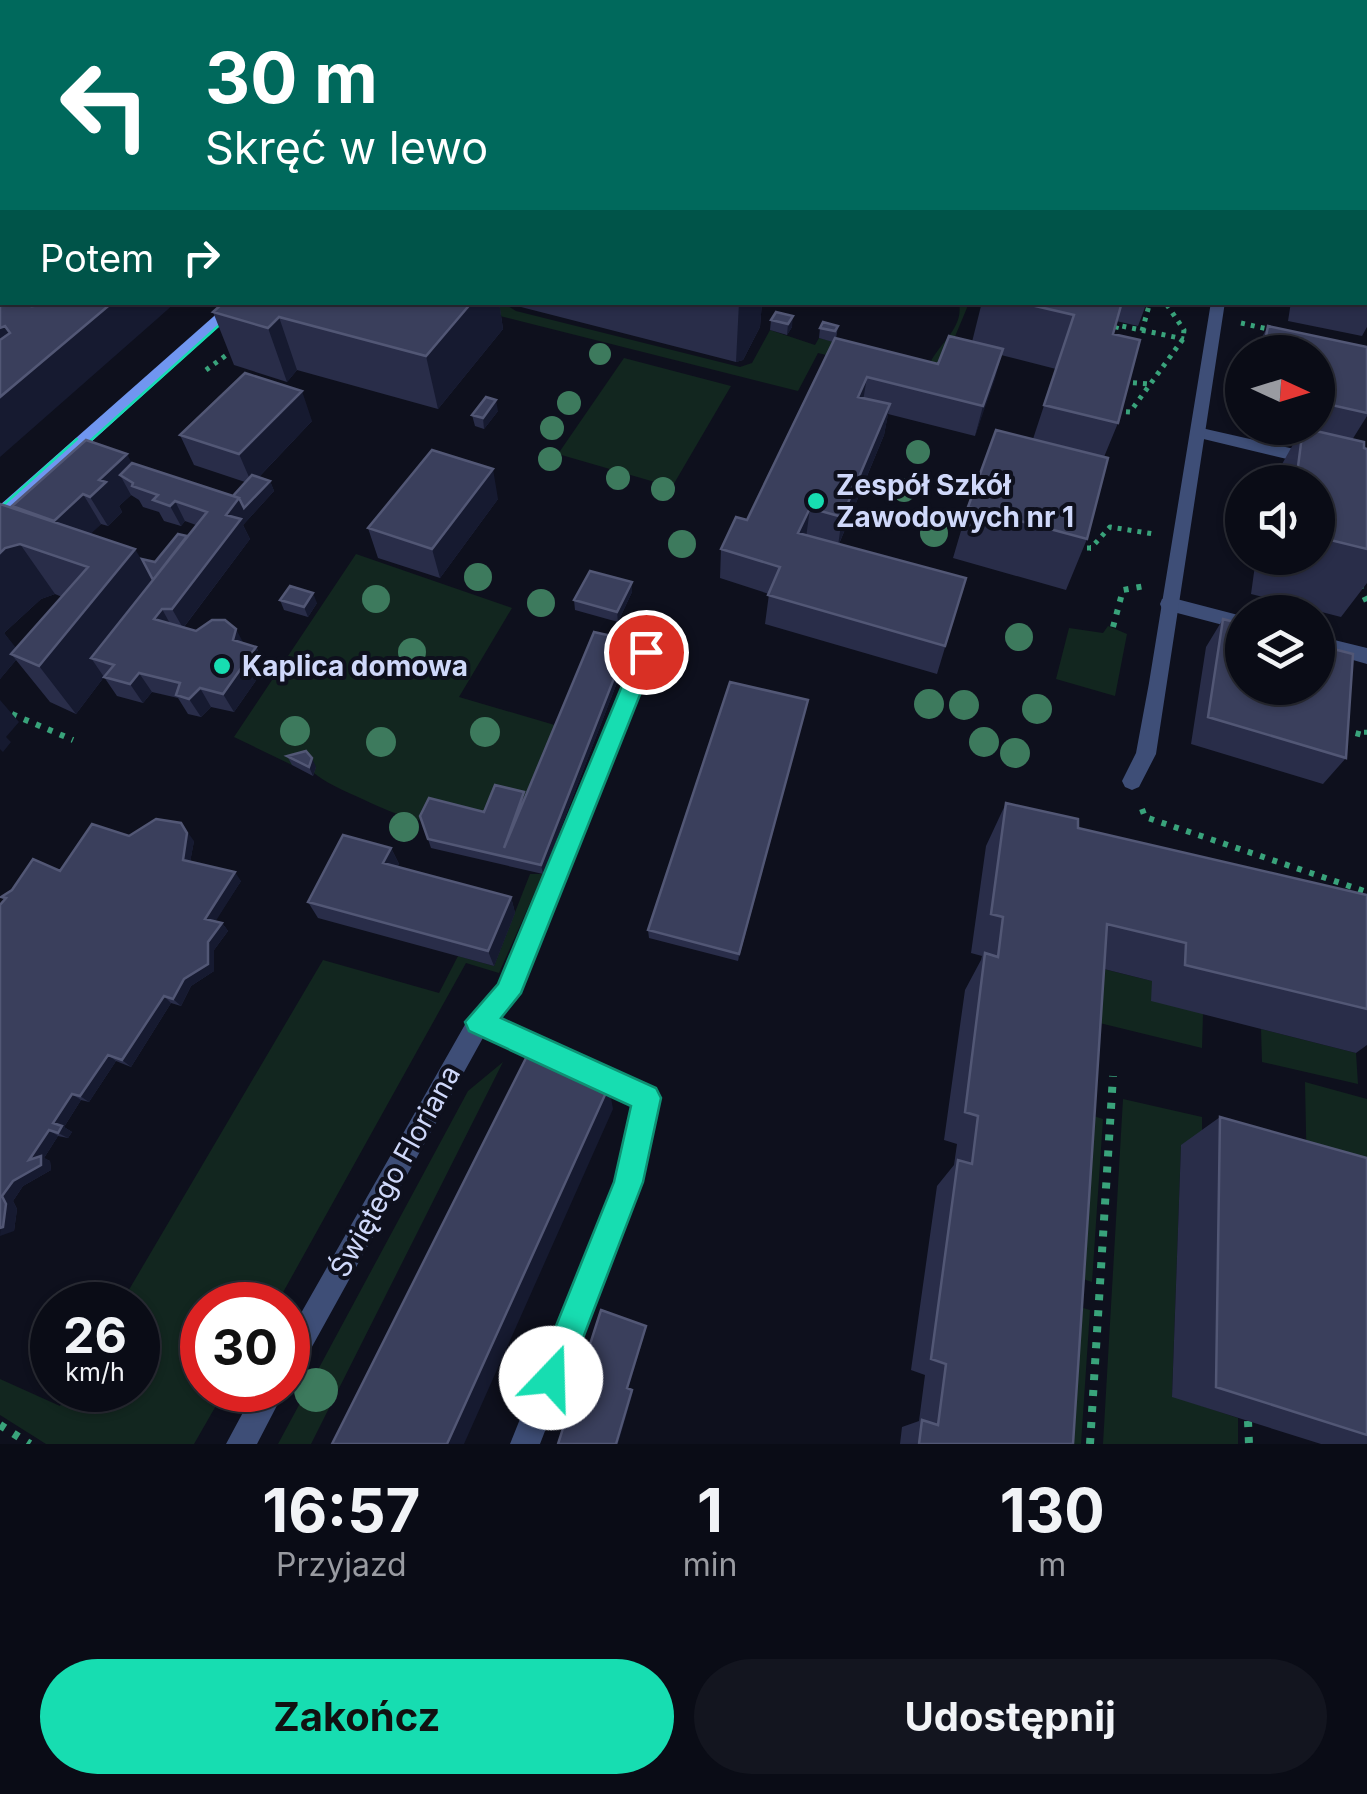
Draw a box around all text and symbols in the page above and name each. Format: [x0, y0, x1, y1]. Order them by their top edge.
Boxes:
text: 30 m [205, 35, 378, 120]
icon: left [40, 40, 170, 170]
text: Skręć w lewo [205, 120, 488, 175]
icon: right [174, 230, 229, 285]
text: Potem [40, 235, 154, 281]
north arrow [1225, 335, 1335, 445]
map controls [1225, 335, 1335, 705]
button: sound [1225, 465, 1335, 575]
place label: Zespół Szkół Zawodowych nr 1 [836, 468, 1074, 534]
marker: Zespół Szkół Zawodowych nr 1 [805, 490, 827, 512]
button: layers [1225, 595, 1335, 705]
pin [604, 610, 689, 695]
icon: arrive [619, 625, 674, 680]
place label: Kaplica domowa [242, 649, 468, 683]
marker: Kaplica domowa [211, 655, 233, 677]
street label: Świętego Floriana [323, 1059, 467, 1283]
speed limit sign: 30 [180, 1282, 310, 1412]
text: 26 [63, 1305, 127, 1365]
position arrow [499, 1326, 603, 1430]
text: km/h [65, 1357, 125, 1387]
text: 16:57 [262, 1474, 420, 1546]
text: 1 [697, 1474, 723, 1546]
text: 130 [1000, 1474, 1105, 1546]
text: Przyjazd [276, 1545, 407, 1584]
text: min [683, 1545, 737, 1584]
text: m [1038, 1545, 1066, 1584]
button: Zakończ [40, 1659, 674, 1774]
button: Udostępnij [694, 1659, 1327, 1774]

